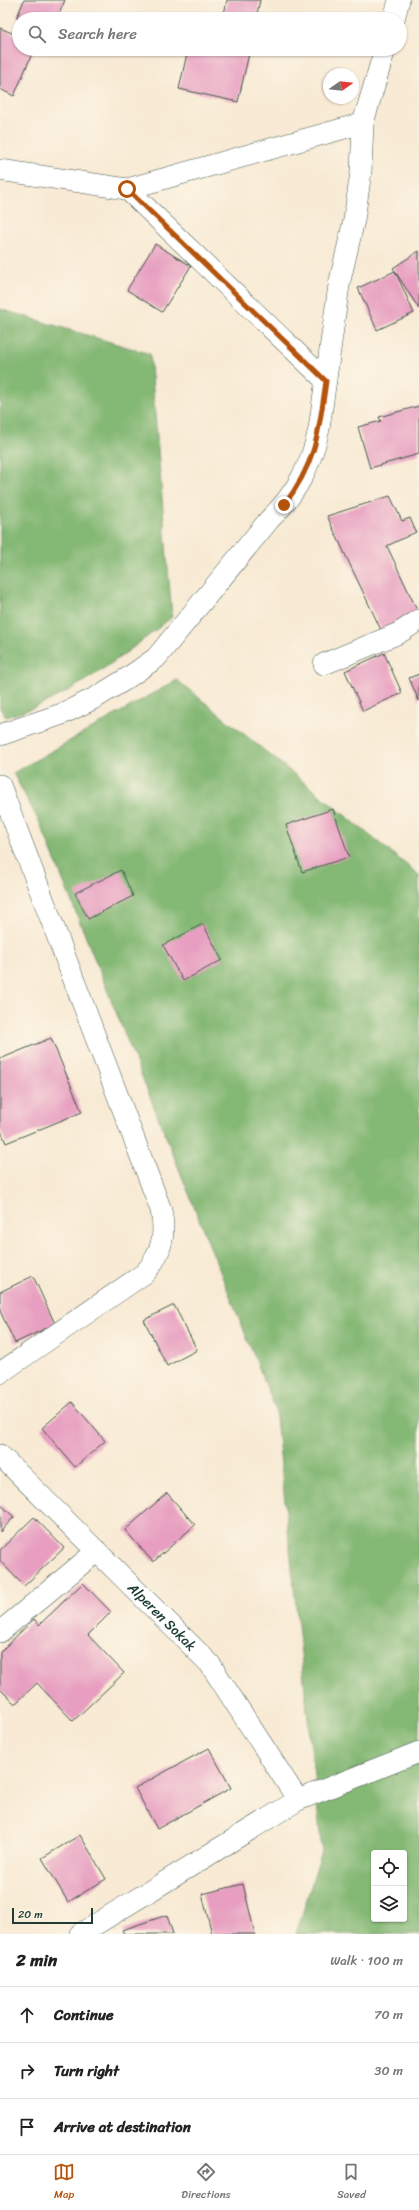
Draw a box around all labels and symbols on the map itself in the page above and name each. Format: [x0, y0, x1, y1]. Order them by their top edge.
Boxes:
north arrow [323, 68, 359, 104]
route start [118, 180, 136, 198]
route end [275, 496, 293, 514]
street label: Alperen Sokak [121, 1575, 203, 1657]
scale bar [12, 1906, 93, 1925]

